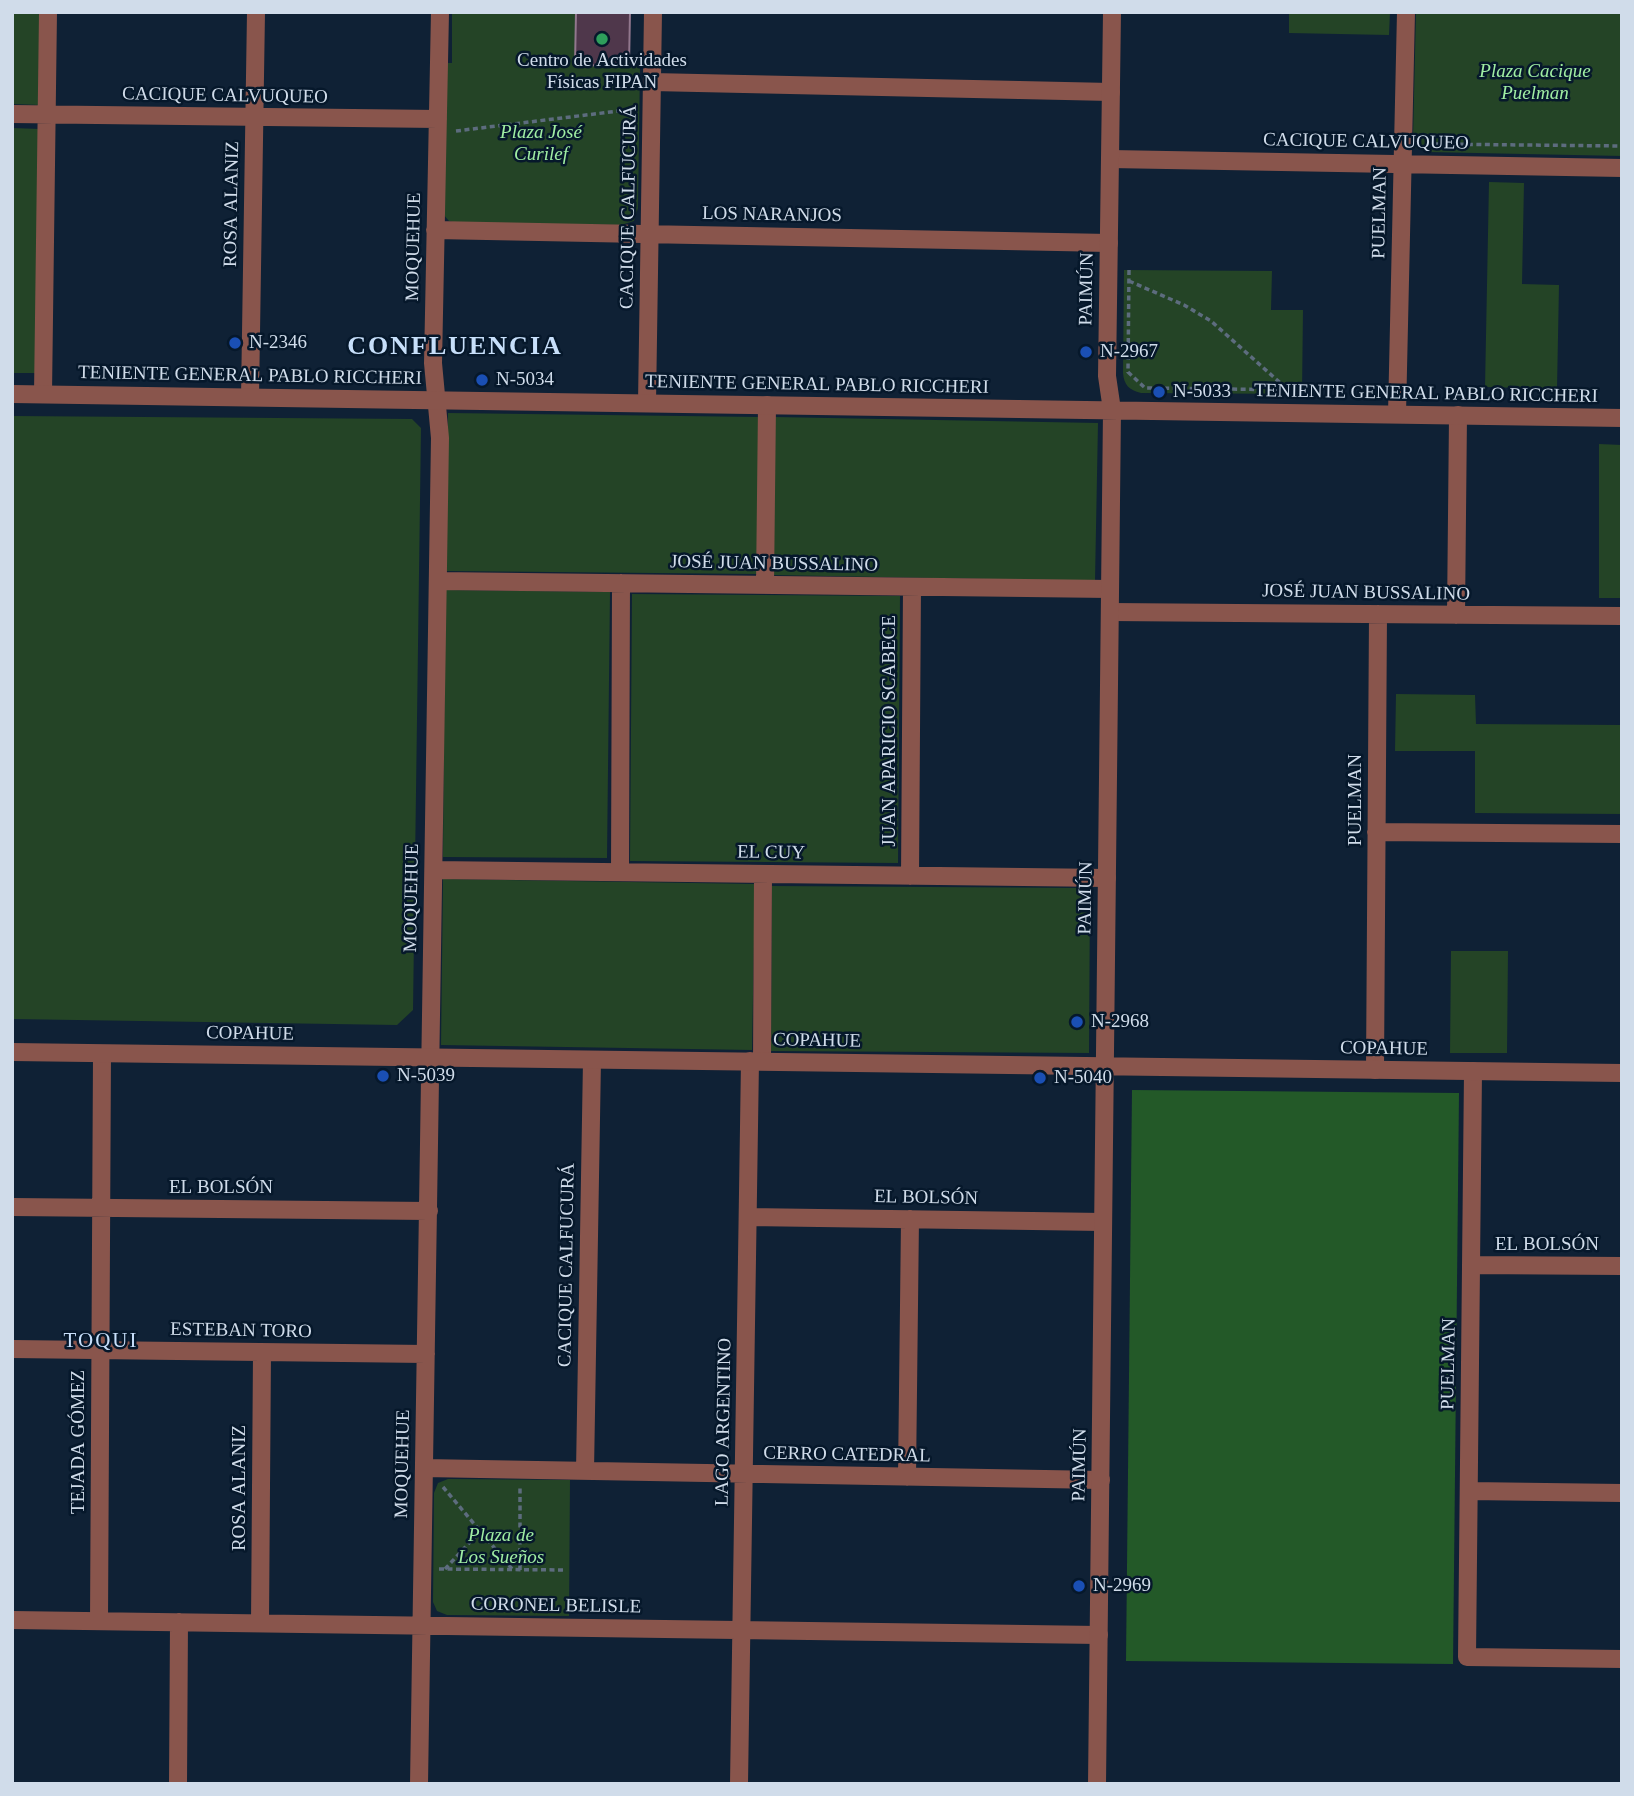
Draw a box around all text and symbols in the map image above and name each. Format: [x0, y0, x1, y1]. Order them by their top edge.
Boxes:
marker: Centro de Actividades Físicas FIPAN [594, 31, 610, 47]
place label: Centro de Actividades Físicas FIPAN [517, 50, 687, 94]
park label: Plaza Cacique Puelman [1479, 61, 1591, 105]
street label: CACIQUE CALVUQUEO [122, 83, 328, 109]
street label: CACIQUE CALFUCURÁ [616, 105, 642, 309]
park label: Plaza José Curilef [500, 122, 582, 166]
street label: CACIQUE CALVUQUEO [1263, 129, 1469, 155]
street label: ROSA ALANIZ [220, 141, 244, 267]
street label: PUELMAN [1368, 167, 1392, 259]
street label: MOQUEHUE [402, 192, 426, 302]
street label: LOS NARANJOS [702, 202, 842, 228]
street label: PAIMÚN [1075, 252, 1099, 326]
district label: CONFLUENCIA [349, 331, 561, 363]
place label: N-2346 [249, 332, 307, 354]
marker: N-2346 [227, 335, 243, 351]
place label: N-2967 [1100, 341, 1158, 363]
marker: N-2967 [1078, 344, 1094, 360]
street label: TENIENTE GENERAL PABLO RICCHERI [78, 362, 422, 390]
place label: N-5034 [496, 369, 554, 391]
street label: TENIENTE GENERAL PABLO RICCHERI [645, 371, 989, 399]
marker: N-5034 [474, 372, 490, 388]
street label: TENIENTE GENERAL PABLO RICCHERI [1254, 380, 1598, 408]
place label: N-5033 [1173, 381, 1231, 403]
marker: N-5033 [1151, 384, 1167, 400]
street label: JOSÉ JUAN BUSSALINO [670, 551, 878, 577]
street label: JOSÉ JUAN BUSSALINO [1262, 580, 1470, 606]
street label: JUAN APARICIO SCABECE [879, 615, 901, 847]
street label: PUELMAN [1345, 754, 1367, 846]
street label: EL CUY [737, 841, 805, 865]
street label: MOQUEHUE [400, 843, 424, 953]
street label: PAIMÚN [1074, 861, 1098, 935]
place label: N-2968 [1091, 1011, 1149, 1033]
marker: N-2968 [1069, 1014, 1085, 1030]
street label: COPAHUE [206, 1022, 294, 1046]
street label: COPAHUE [773, 1029, 861, 1053]
street label: COPAHUE [1340, 1037, 1428, 1061]
place label: N-5039 [397, 1065, 455, 1087]
place label: N-5040 [1054, 1067, 1112, 1089]
marker: N-5039 [375, 1068, 391, 1084]
marker: N-5040 [1032, 1070, 1048, 1086]
street label: CACIQUE CALFUCURÁ [554, 1163, 580, 1367]
street label: EL BOLSÓN [169, 1177, 273, 1199]
street label: EL BOLSÓN [874, 1186, 978, 1210]
street label: EL BOLSÓN [1495, 1234, 1599, 1256]
street label: ESTEBAN TORO [170, 1318, 312, 1344]
street label: PUELMAN [1437, 1318, 1461, 1410]
district label: TOQUI [64, 1328, 138, 1354]
street label: LAGO ARGENTINO [711, 1338, 737, 1506]
street label: TEJADA GÓMEZ [68, 1370, 90, 1514]
street label: MOQUEHUE [391, 1409, 415, 1519]
street label: ROSA ALANIZ [229, 1425, 251, 1551]
street label: PAIMÚN [1068, 1428, 1092, 1502]
street label: CERRO CATEDRAL [763, 1442, 931, 1468]
park label: Plaza de Los Sueños [458, 1525, 544, 1569]
place label: N-2969 [1093, 1575, 1151, 1597]
marker: N-2969 [1071, 1578, 1087, 1594]
street label: CORONEL BELISLE [471, 1593, 641, 1619]

